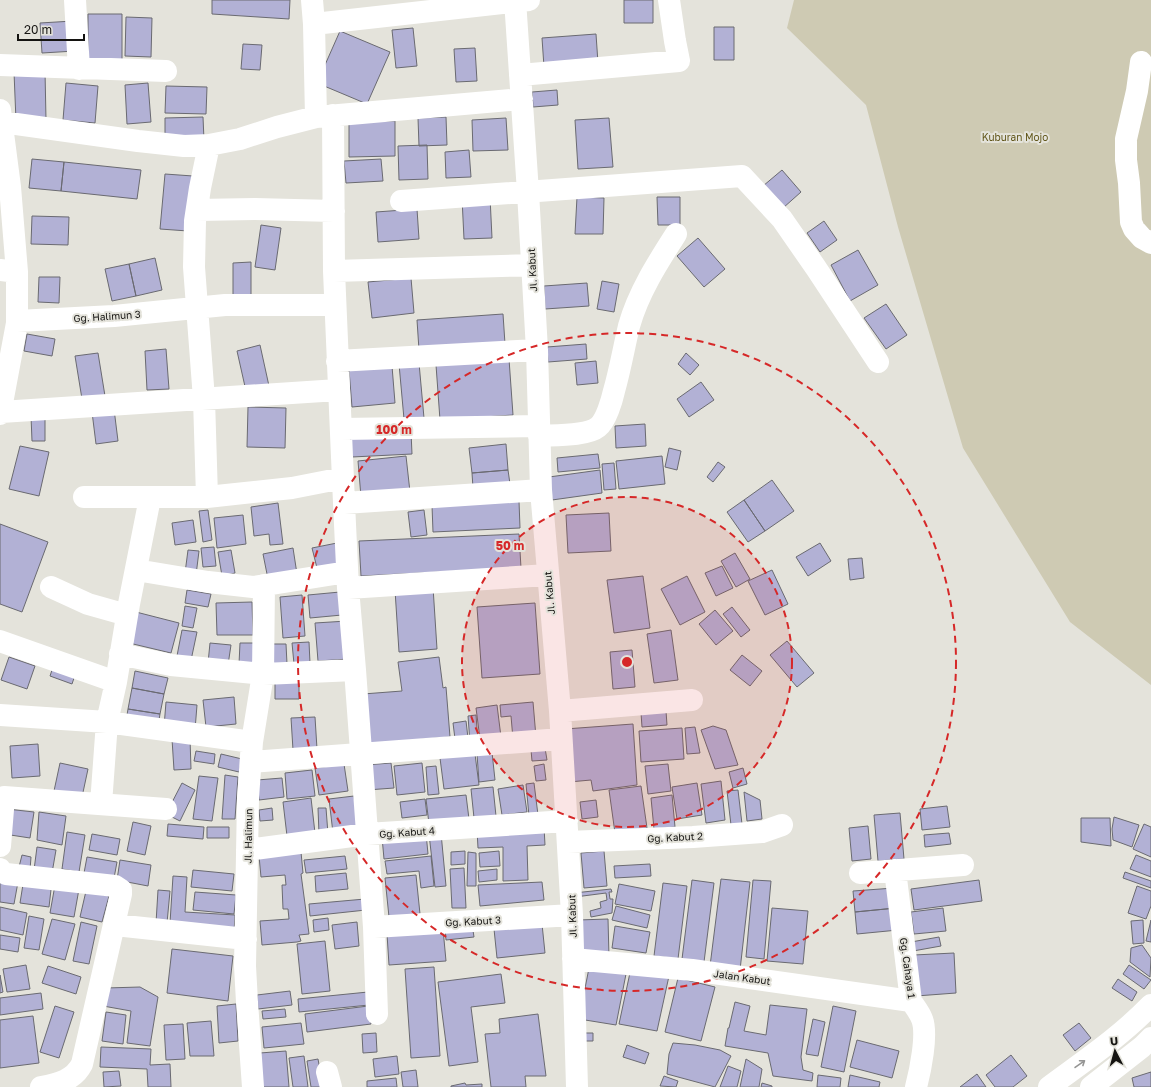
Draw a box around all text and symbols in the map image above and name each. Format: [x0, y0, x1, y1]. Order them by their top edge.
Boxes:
scale bar [18, 16, 84, 42]
text: 20 m [24, 22, 52, 37]
park label: Kuburan Mojo [982, 131, 1048, 143]
street label: Jl. Kabut [525, 248, 539, 292]
street label: Gg. Halimun 3 [73, 308, 141, 324]
text: 100 m [376, 422, 412, 437]
text: 50 m [496, 538, 524, 553]
street label: Jl. Kabut [541, 571, 557, 615]
centre of rings [620, 655, 634, 669]
street label: Jl. Halimun [242, 808, 254, 864]
street label: Gg. Kabut 4 [379, 824, 435, 840]
street label: Gg. Kabut 2 [647, 830, 703, 844]
street label: Jl. Kabut [565, 894, 579, 938]
street label: Gg. Kabut 3 [445, 914, 501, 928]
street label: Gg. Cahaya 1 [898, 937, 918, 999]
street label: Jalan Kabut [713, 967, 771, 987]
north arrow [1095, 1031, 1135, 1071]
text: U [1109, 1034, 1119, 1047]
one-way arrow [1075, 1060, 1086, 1068]

